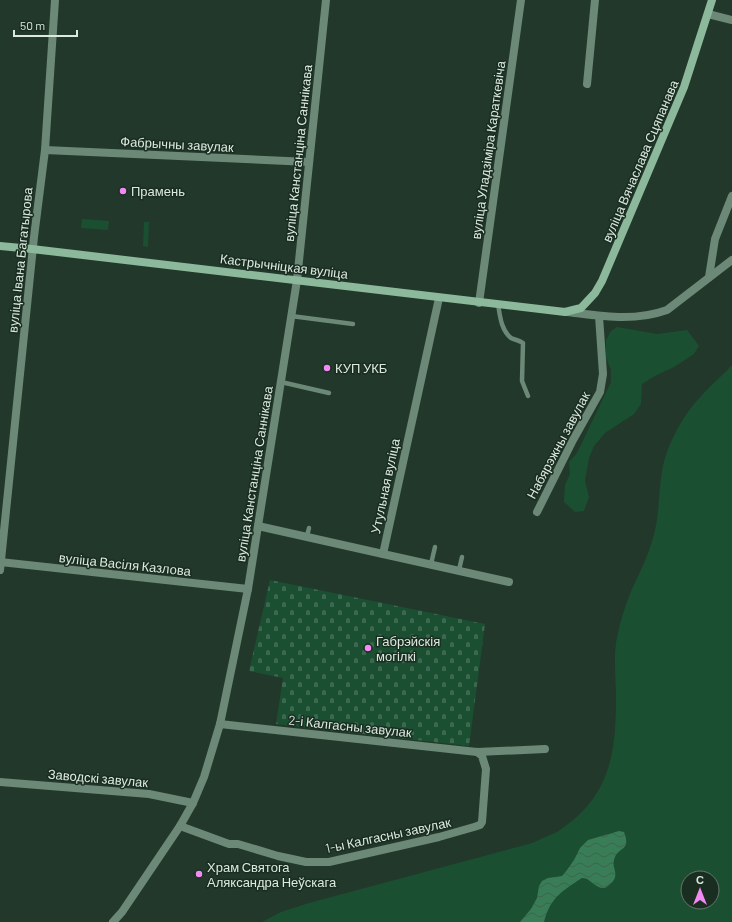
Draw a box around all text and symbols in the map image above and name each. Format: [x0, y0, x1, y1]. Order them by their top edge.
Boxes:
scale bar [14, 12, 77, 38]
text: 50 m [20, 18, 45, 32]
street label: вуліца Уладзіміра Караткевіча [468, 59, 509, 240]
street label: вуліца Канстанціна Саннікава [281, 63, 315, 242]
street label: вуліца Вячаслава Сцяпанава [599, 77, 682, 244]
street label: Фабрычны завулак [120, 133, 234, 155]
place label: Прамень [131, 183, 185, 199]
street label: вуліца Івана Багатырова [4, 186, 36, 333]
marker: Прамень [118, 186, 128, 196]
street label: Кастрычніцкая вуліца [219, 250, 350, 282]
place label: КУП УКБ [335, 360, 387, 376]
marker: КУП УКБ [322, 363, 332, 373]
street label: вуліца Канстанціна Саннікава [232, 384, 276, 563]
street label: Набярэжны завулак [523, 388, 593, 501]
street label: Утульная вуліца [367, 436, 403, 535]
street label: вуліца Васіля Казлова [58, 549, 192, 579]
place label: Габрэйскія могілкі [376, 633, 440, 664]
marker: Габрэйскія могілкі [363, 643, 373, 653]
street label: 2-і Калгасны завулак [288, 712, 413, 740]
street label: Заводскі завулак [47, 766, 149, 790]
street label: 1-ы Калгасны завулак [324, 814, 452, 856]
place label: Храм Святога Аляксандра Неўскага [207, 859, 337, 890]
marker: Храм Святога Аляксандра Неўскага [194, 869, 204, 879]
north arrow [680, 870, 720, 910]
text: С [696, 873, 704, 886]

